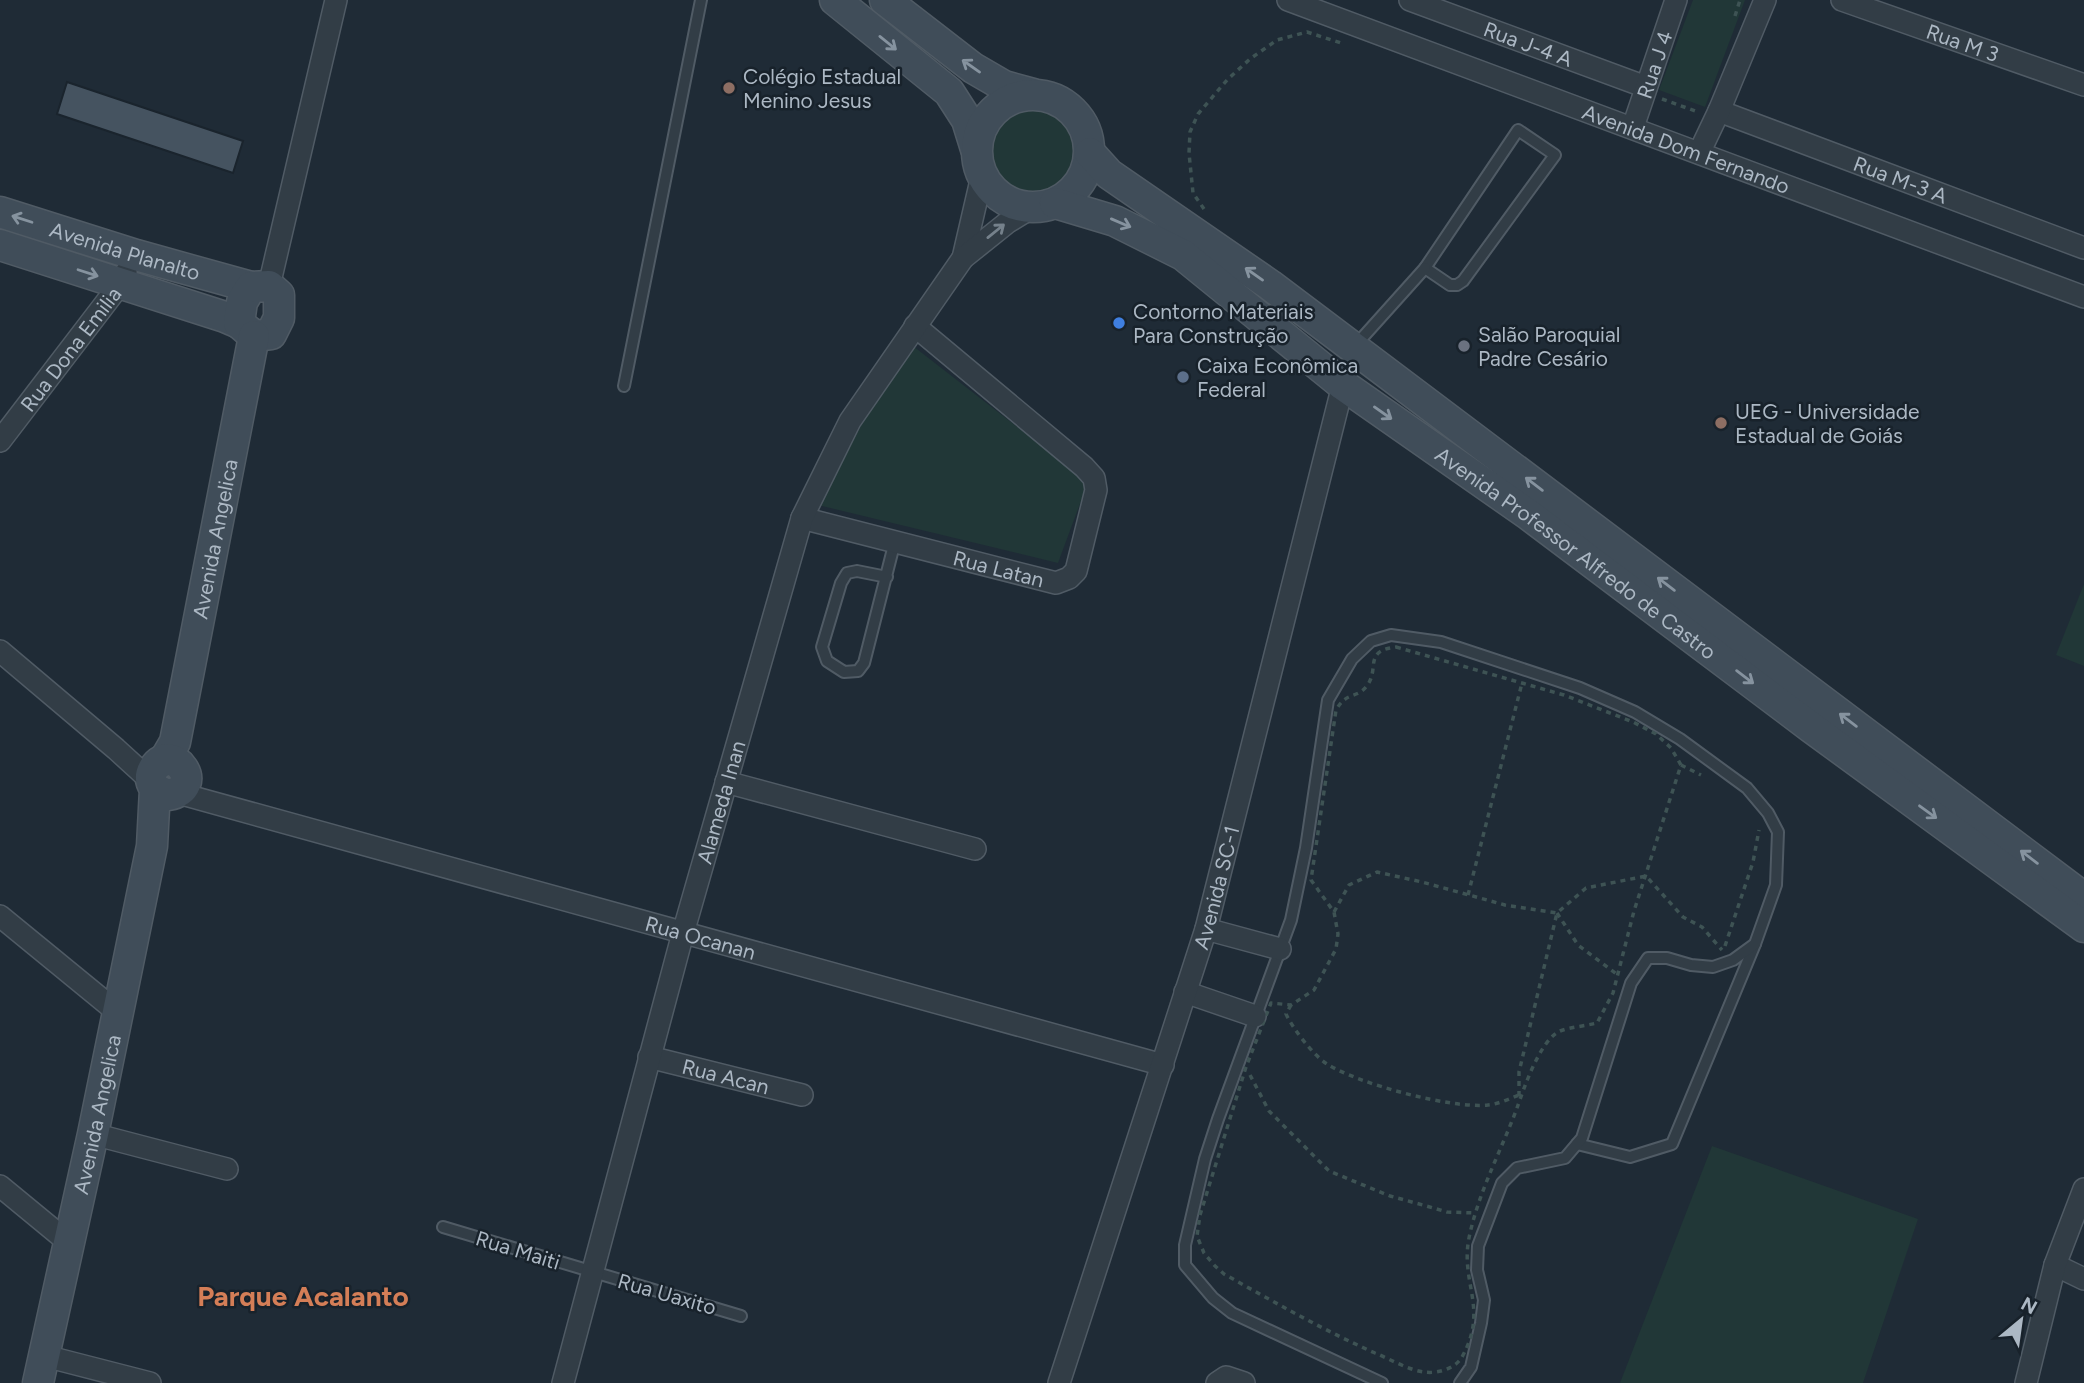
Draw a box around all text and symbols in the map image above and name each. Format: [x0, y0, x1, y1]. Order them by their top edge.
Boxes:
street label: Rua J-4 A [1480, 16, 1576, 71]
street label: Rua M 3 [1923, 18, 2002, 67]
street label: Rua J 4 [1631, 27, 1677, 102]
one-way arrow [879, 35, 897, 51]
one-way arrow [962, 59, 981, 73]
place label: Colégio Estadual Menino Jesus [743, 64, 901, 113]
marker: Colégio Estadual Menino Jesus [721, 80, 737, 96]
street label: Avenida Dom Fernando [1579, 99, 1793, 199]
street label: Rua M-3 A [1850, 150, 1951, 208]
one-way arrow [11, 211, 33, 224]
street label: Avenida Planalto [47, 216, 203, 285]
one-way arrow [1109, 217, 1131, 230]
one-way arrow [986, 224, 1004, 239]
one-way arrow [1245, 267, 1264, 281]
one-way arrow [77, 268, 99, 280]
street label: Rua Dona Emilia [15, 282, 126, 416]
place label: Contorno Materiais Para Construção [1133, 299, 1313, 348]
marker: Contorno Materiais Para Construção [1111, 315, 1127, 331]
place label: Salão Paroquial Padre Cesário [1478, 322, 1620, 371]
marker: Salão Paroquial Padre Cesário [1456, 338, 1472, 354]
place label: Caixa Econômica Federal [1197, 353, 1358, 402]
marker: Caixa Econômica Federal [1175, 369, 1191, 385]
place label: UEG - Universidade Estadual de Goiás [1735, 399, 1920, 448]
one-way arrow [1373, 406, 1392, 420]
marker: UEG - Universidade Estadual de Goiás [1713, 415, 1729, 431]
street label: Avenida Professor Alfredo de Castro [1431, 441, 1721, 664]
street label: Avenida Angelica [187, 457, 242, 621]
one-way arrow [1525, 477, 1544, 492]
street label: Rua Latan [951, 545, 1047, 592]
one-way arrow [1657, 576, 1676, 591]
one-way arrow [1735, 670, 1754, 684]
one-way arrow [1839, 713, 1857, 728]
street label: Alameda Inan [691, 738, 750, 866]
one-way arrow [1919, 804, 1938, 819]
street label: Avenida SC-1 [1188, 823, 1244, 952]
one-way arrow [2021, 850, 2039, 865]
street label: Rua Ocanan [642, 910, 758, 964]
street label: Avenida Angelica [68, 1032, 126, 1196]
street label: Rua Acan [680, 1053, 772, 1099]
street label: Rua Maiti [473, 1225, 563, 1275]
street label: Rua Uaxito [615, 1268, 719, 1320]
district label: Parque Acalanto [197, 1279, 409, 1313]
north arrow [1986, 1285, 2056, 1355]
text: N [2017, 1292, 2041, 1319]

